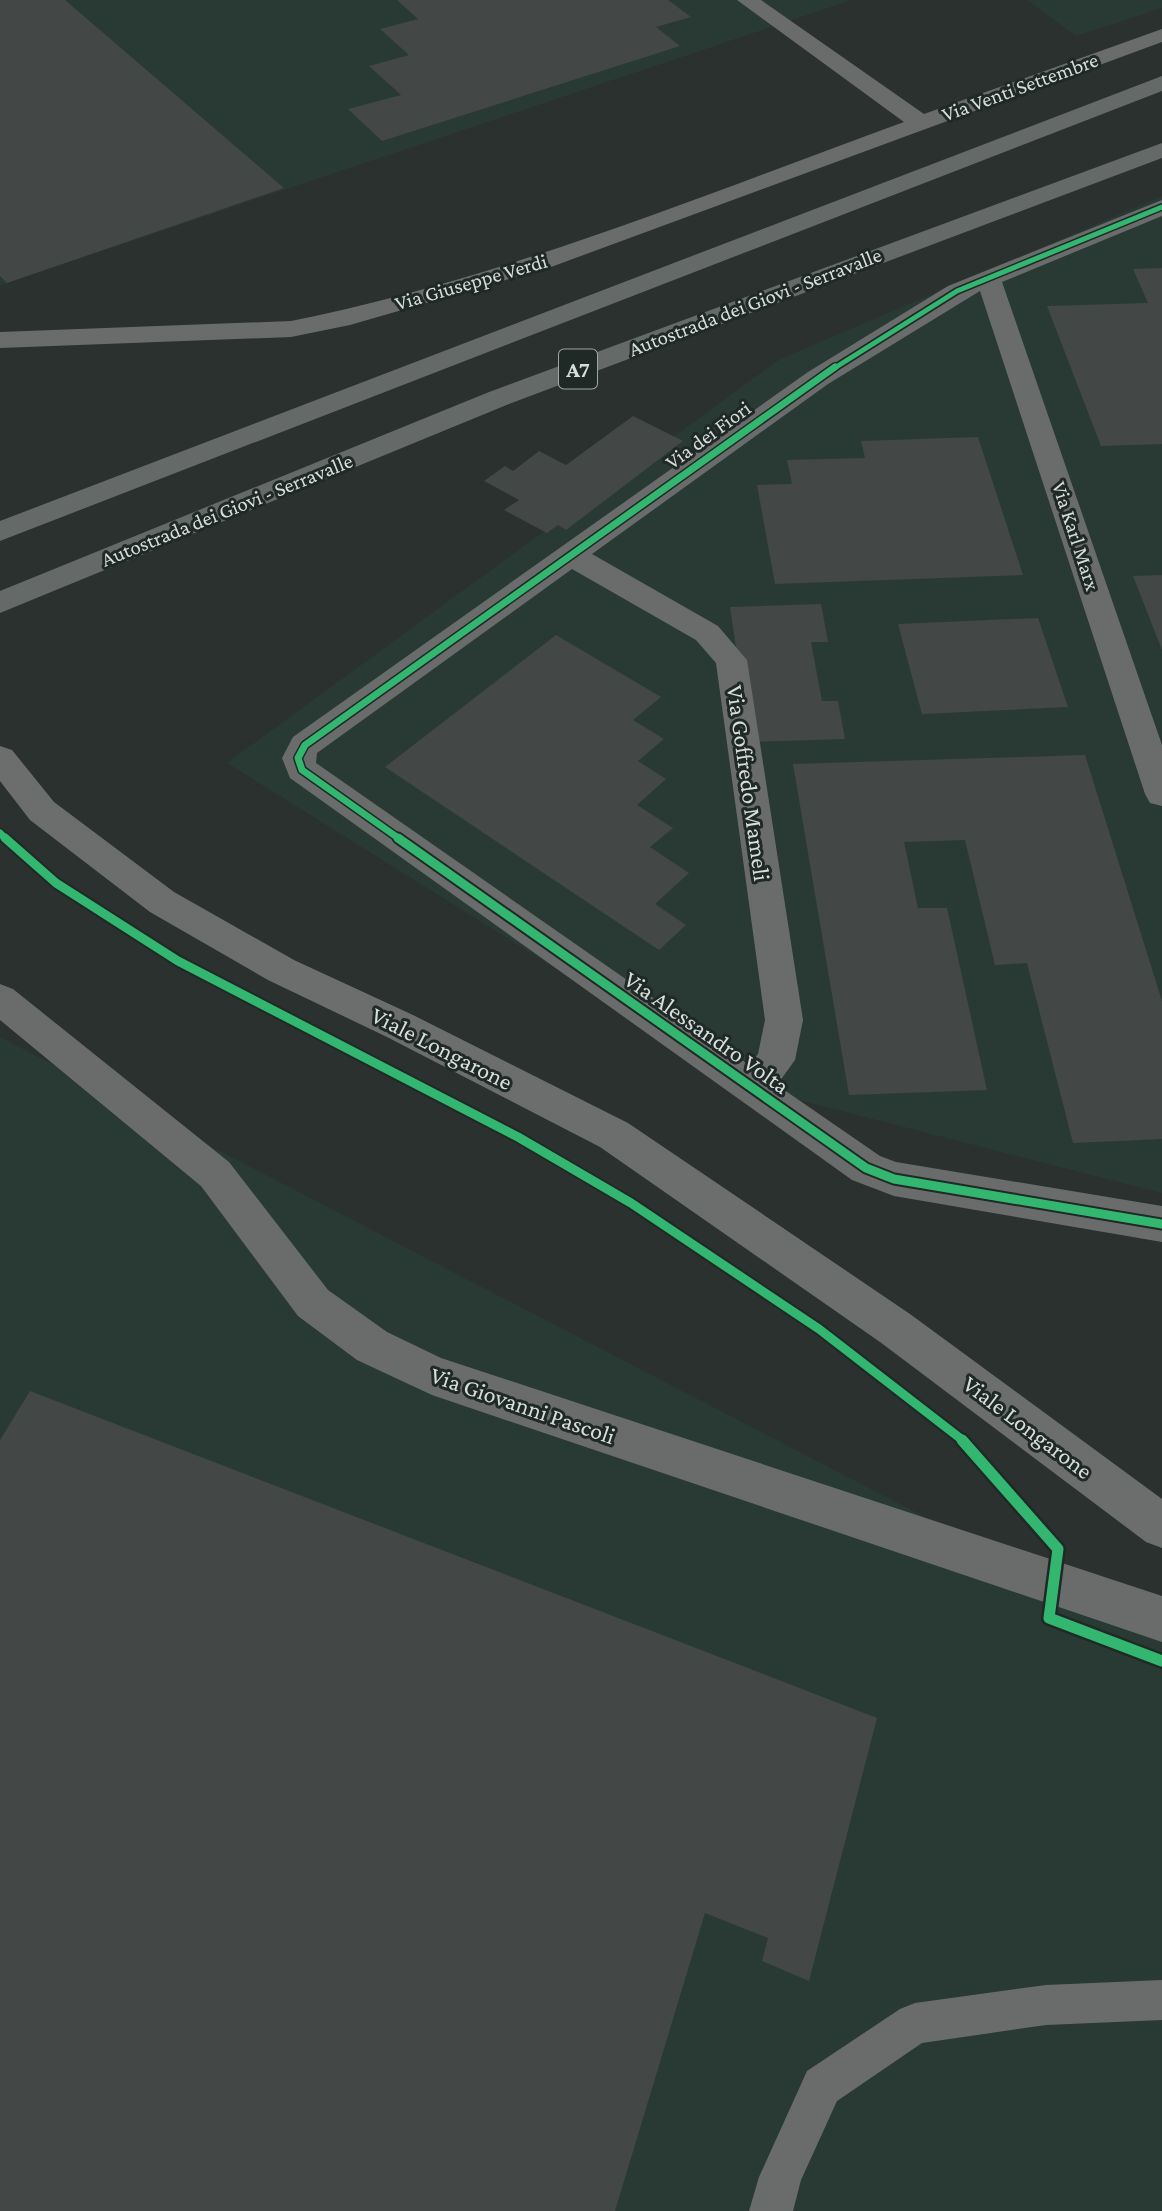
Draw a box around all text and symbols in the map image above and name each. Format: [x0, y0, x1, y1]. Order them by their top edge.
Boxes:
street label: Via Venti Settembre [938, 48, 1102, 126]
street label: Autostrada dei Giovi - Serravalle [625, 243, 885, 361]
street label: Via Giuseppe Verdi [392, 249, 550, 315]
road number: A7 [559, 350, 597, 388]
street label: Via dei Fiori [661, 396, 756, 474]
street label: Autostrada dei Giovi - Serravalle [98, 448, 356, 572]
street label: Via Karl Marx [1047, 478, 1105, 594]
street label: Via Goffredo Mameli [722, 683, 776, 883]
street label: Via Alessandro Volta [619, 965, 795, 1099]
street label: Viale Longarone [367, 1001, 517, 1095]
street label: Via Giovanni Pascoli [427, 1361, 619, 1449]
street label: Viale Longarone [958, 1370, 1098, 1484]

